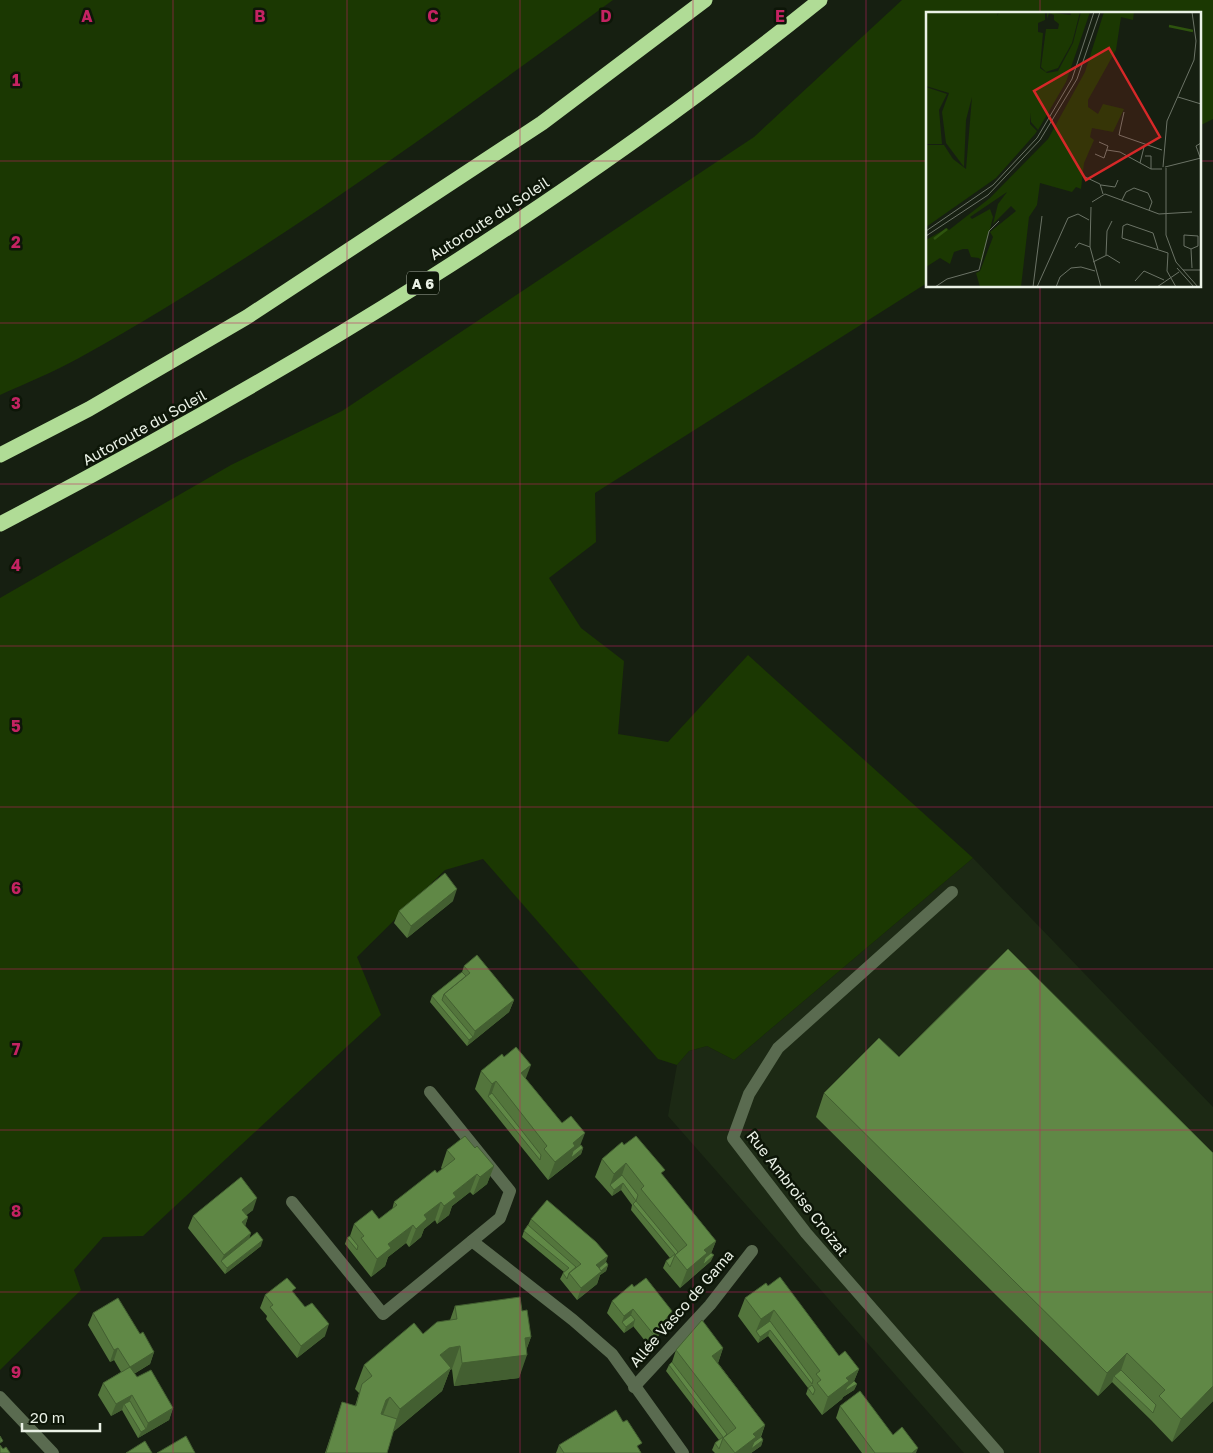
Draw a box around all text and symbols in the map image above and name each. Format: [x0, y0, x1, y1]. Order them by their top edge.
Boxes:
text: A [81, 6, 93, 26]
text: B [254, 6, 266, 26]
text: C [427, 6, 439, 26]
text: D [600, 6, 612, 26]
text: E [775, 6, 785, 26]
inset map [926, 12, 1200, 288]
text: 1 [12, 70, 20, 90]
street label: Autoroute du Soleil [426, 173, 552, 263]
text: 2 [11, 232, 21, 252]
road number: A 6 [407, 272, 439, 294]
street label: Autoroute du Soleil [79, 385, 209, 469]
text: 3 [11, 393, 21, 413]
text: 4 [11, 555, 21, 575]
text: 5 [11, 716, 21, 736]
text: 6 [11, 878, 21, 898]
text: 7 [12, 1039, 21, 1059]
street label: Rue Ambroise Croizat [744, 1127, 852, 1259]
text: 8 [11, 1201, 21, 1221]
street label: Allée Vasco de Gama [625, 1246, 737, 1370]
text: 9 [11, 1362, 21, 1382]
scale bar [22, 1400, 100, 1432]
text: 20 m [30, 1408, 65, 1426]

